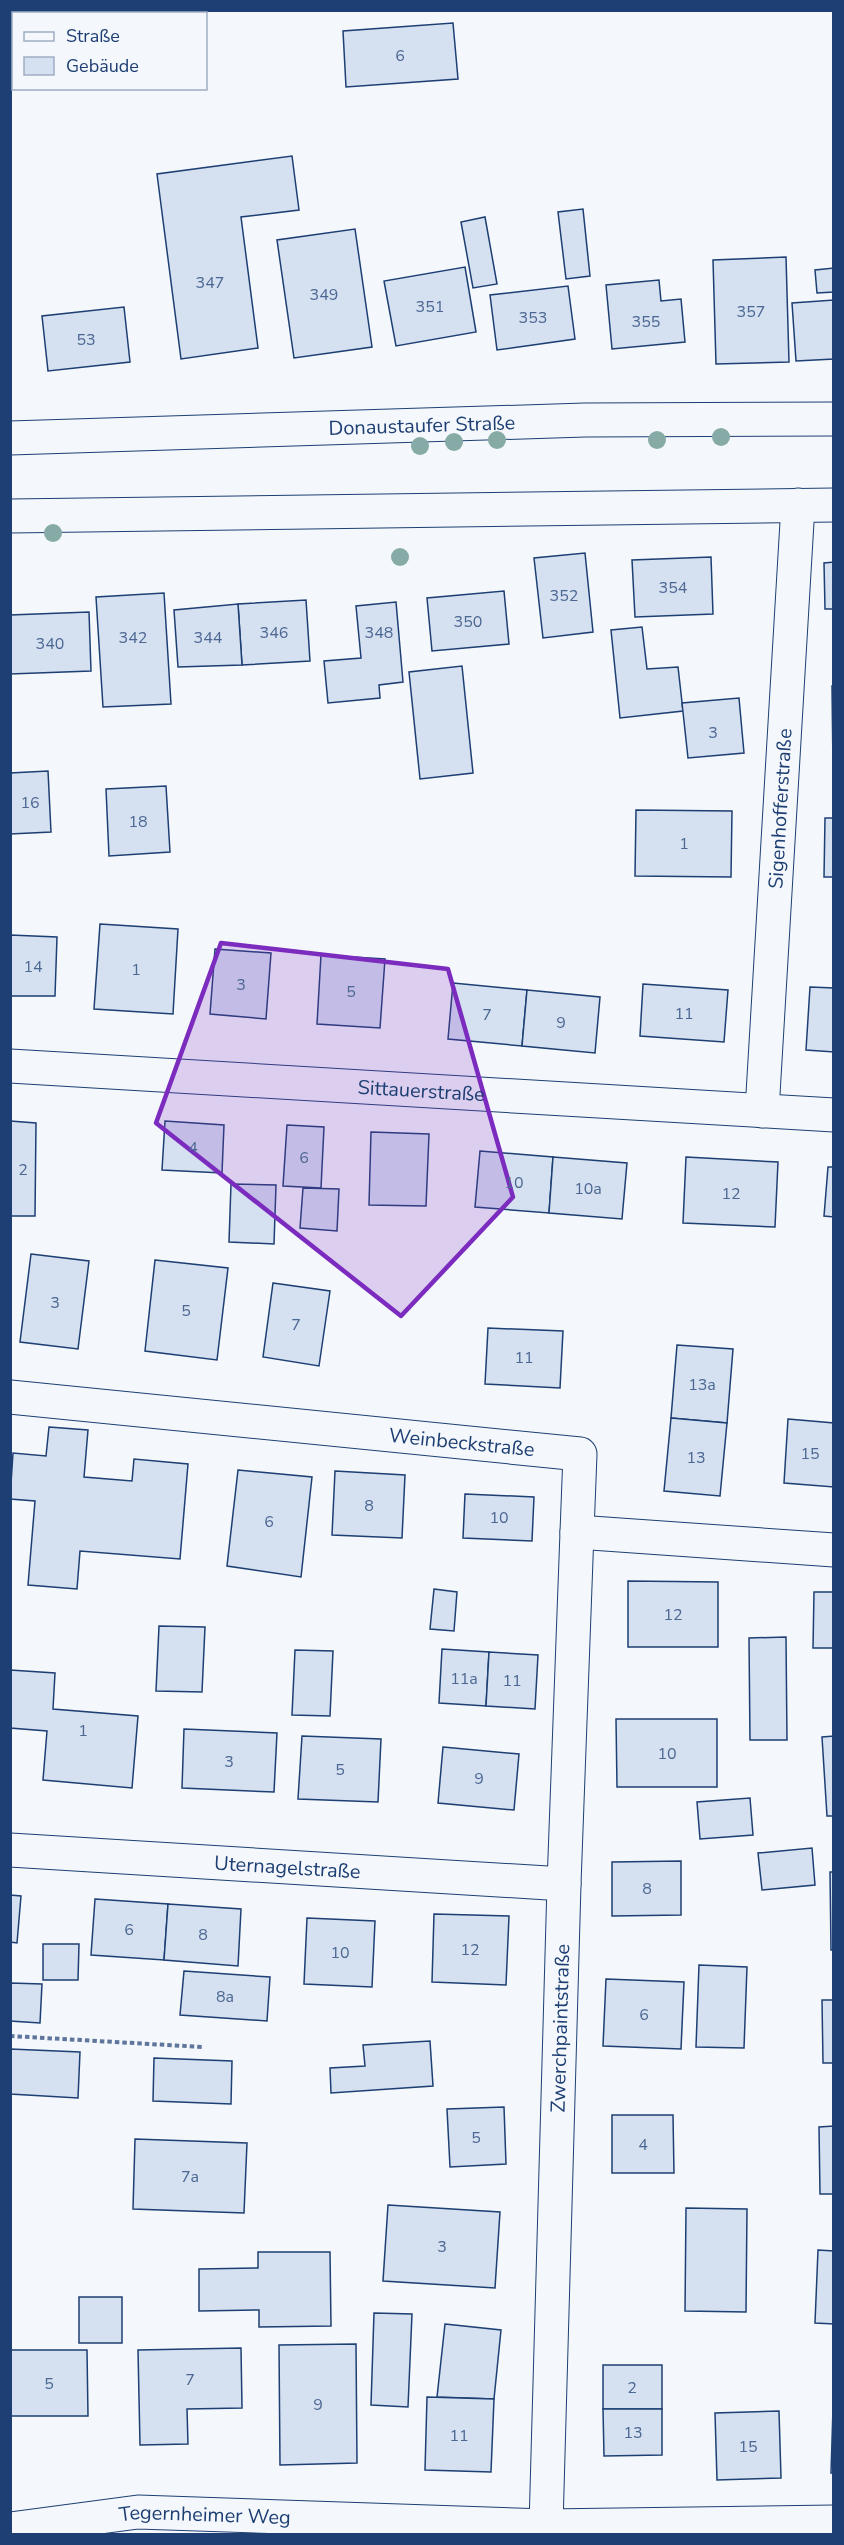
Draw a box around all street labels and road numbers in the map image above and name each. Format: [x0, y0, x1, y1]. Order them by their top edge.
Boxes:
street label: Donaustaufer Straße [328, 409, 516, 442]
street label: Sigenhofferstraße [762, 728, 799, 890]
street label: Sittauerstraße [357, 1074, 486, 1108]
street label: Weinbeckstraße [388, 1422, 536, 1463]
street label: Uternagelstraße [213, 1850, 361, 1885]
street label: Zwerchpaintstraße [545, 1944, 576, 2113]
street label: Tegernheimer Weg [117, 2499, 291, 2531]

